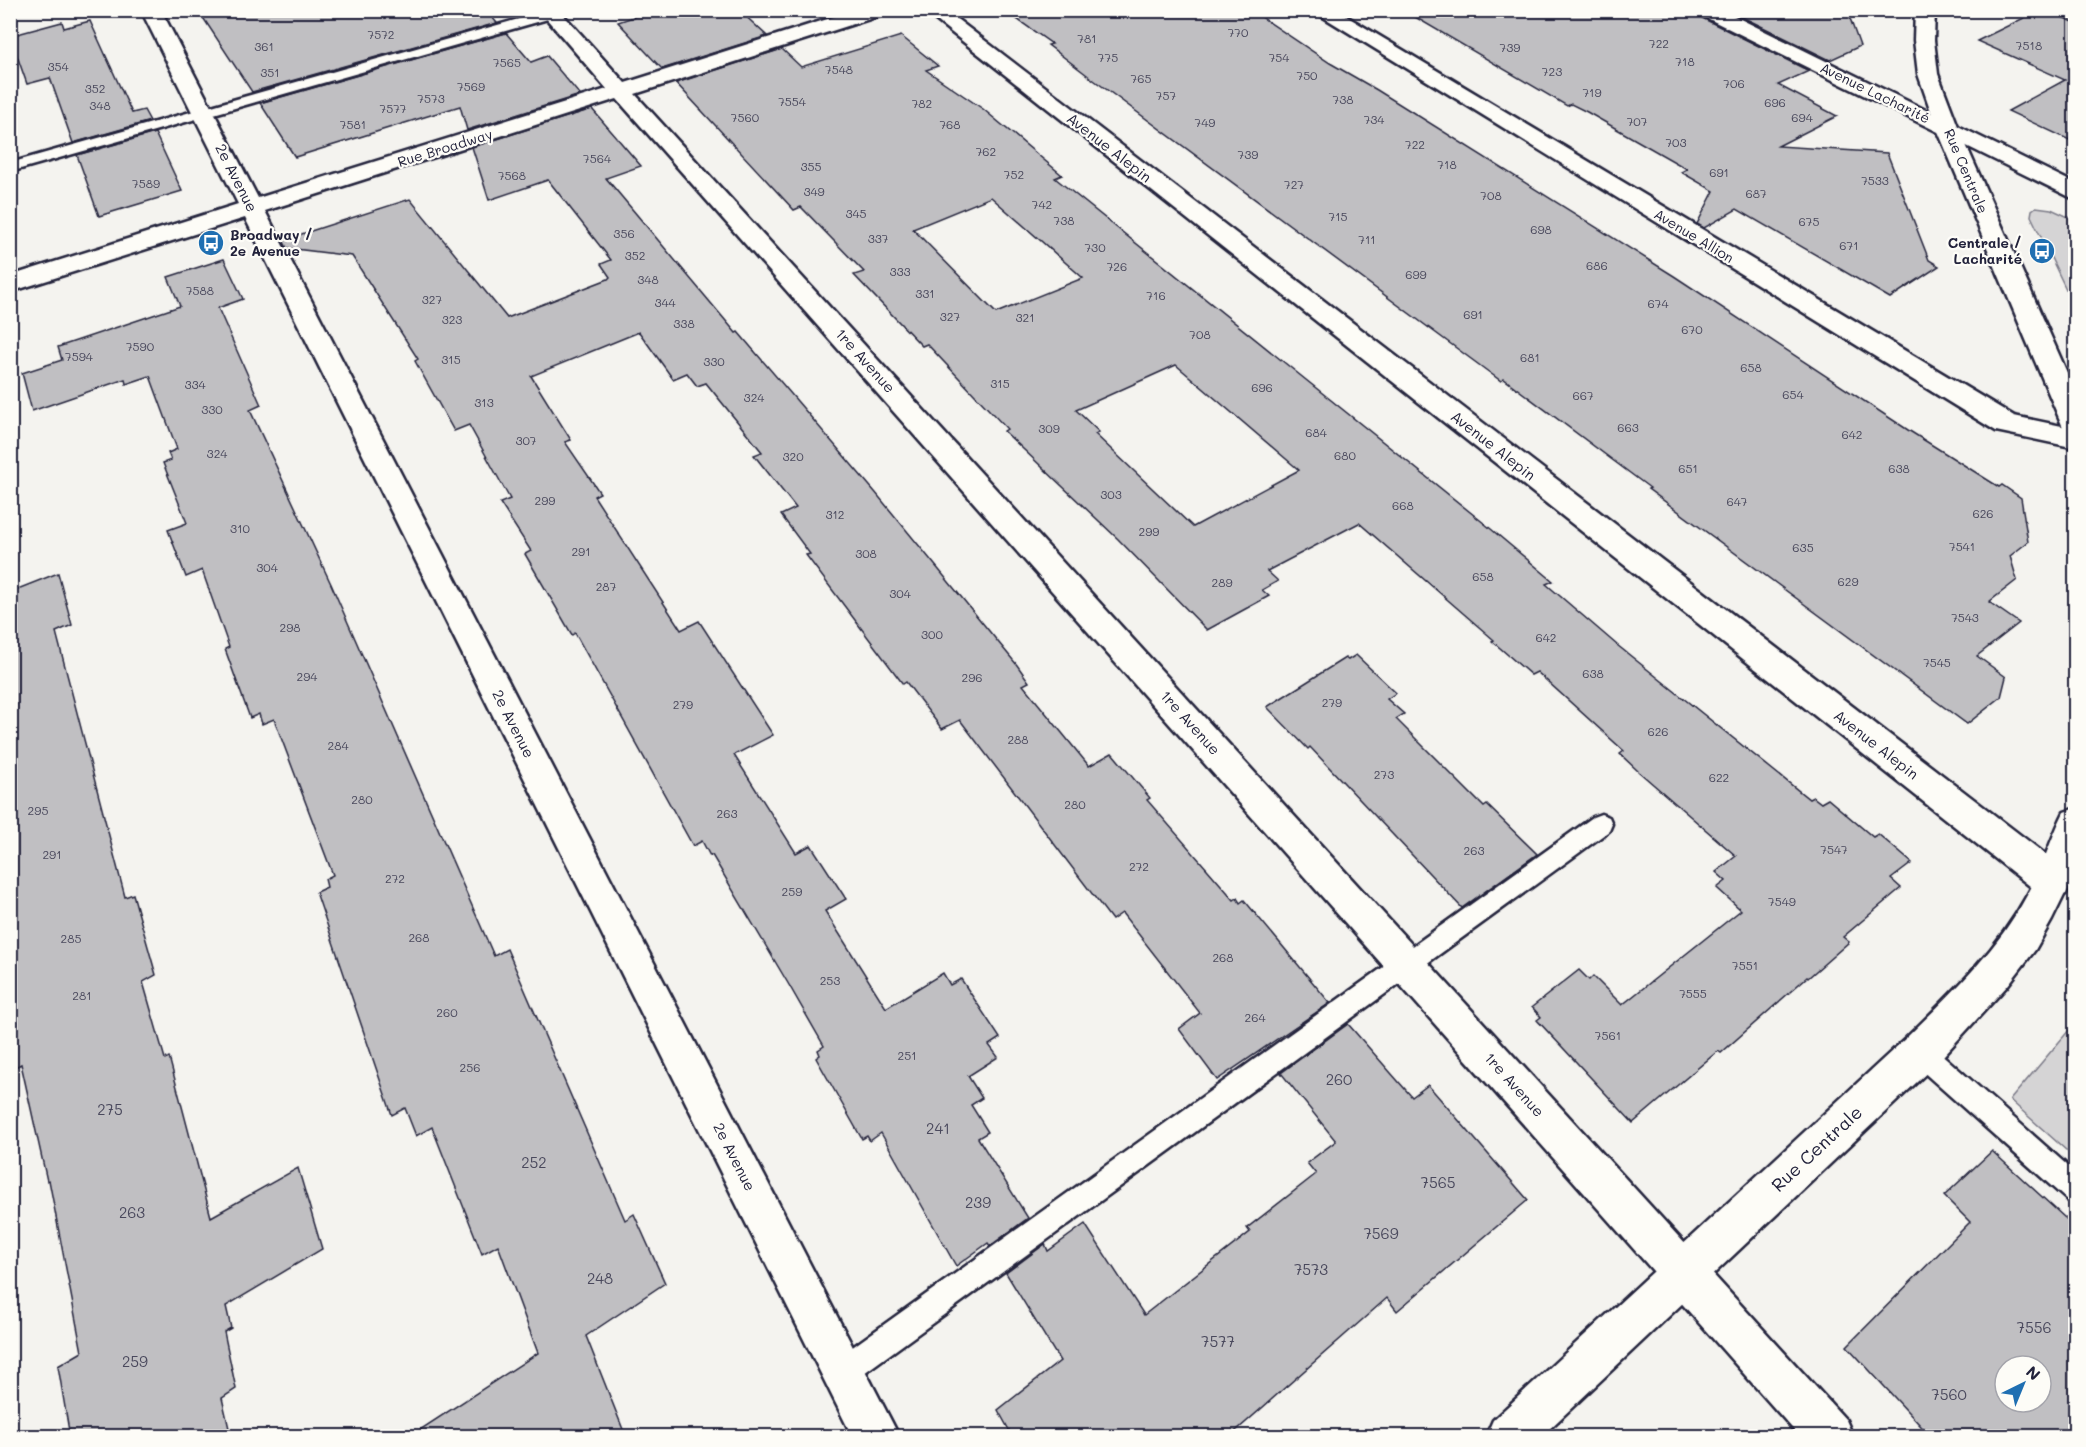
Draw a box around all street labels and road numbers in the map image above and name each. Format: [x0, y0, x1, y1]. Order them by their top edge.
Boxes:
street label: Avenue Lacharité [1817, 58, 1933, 127]
street label: Avenue Alepin [1063, 108, 1156, 187]
street label: Rue Broadway [395, 124, 495, 171]
street label: Rue Centrale [1940, 126, 1993, 216]
street label: 2e Avenue [211, 140, 263, 215]
street label: Avenue Allion [1651, 204, 1738, 267]
street label: 1re Avenue [831, 324, 900, 397]
street label: Avenue Alepin [1447, 406, 1540, 485]
street label: 2e Avenue [488, 686, 540, 761]
street label: 1re Avenue [1156, 686, 1225, 759]
street label: Avenue Alepin [1830, 705, 1923, 784]
street label: 1re Avenue [1480, 1048, 1549, 1121]
street label: Rue Centrale [1766, 1100, 1867, 1197]
street label: 2e Avenue [709, 1119, 761, 1194]

